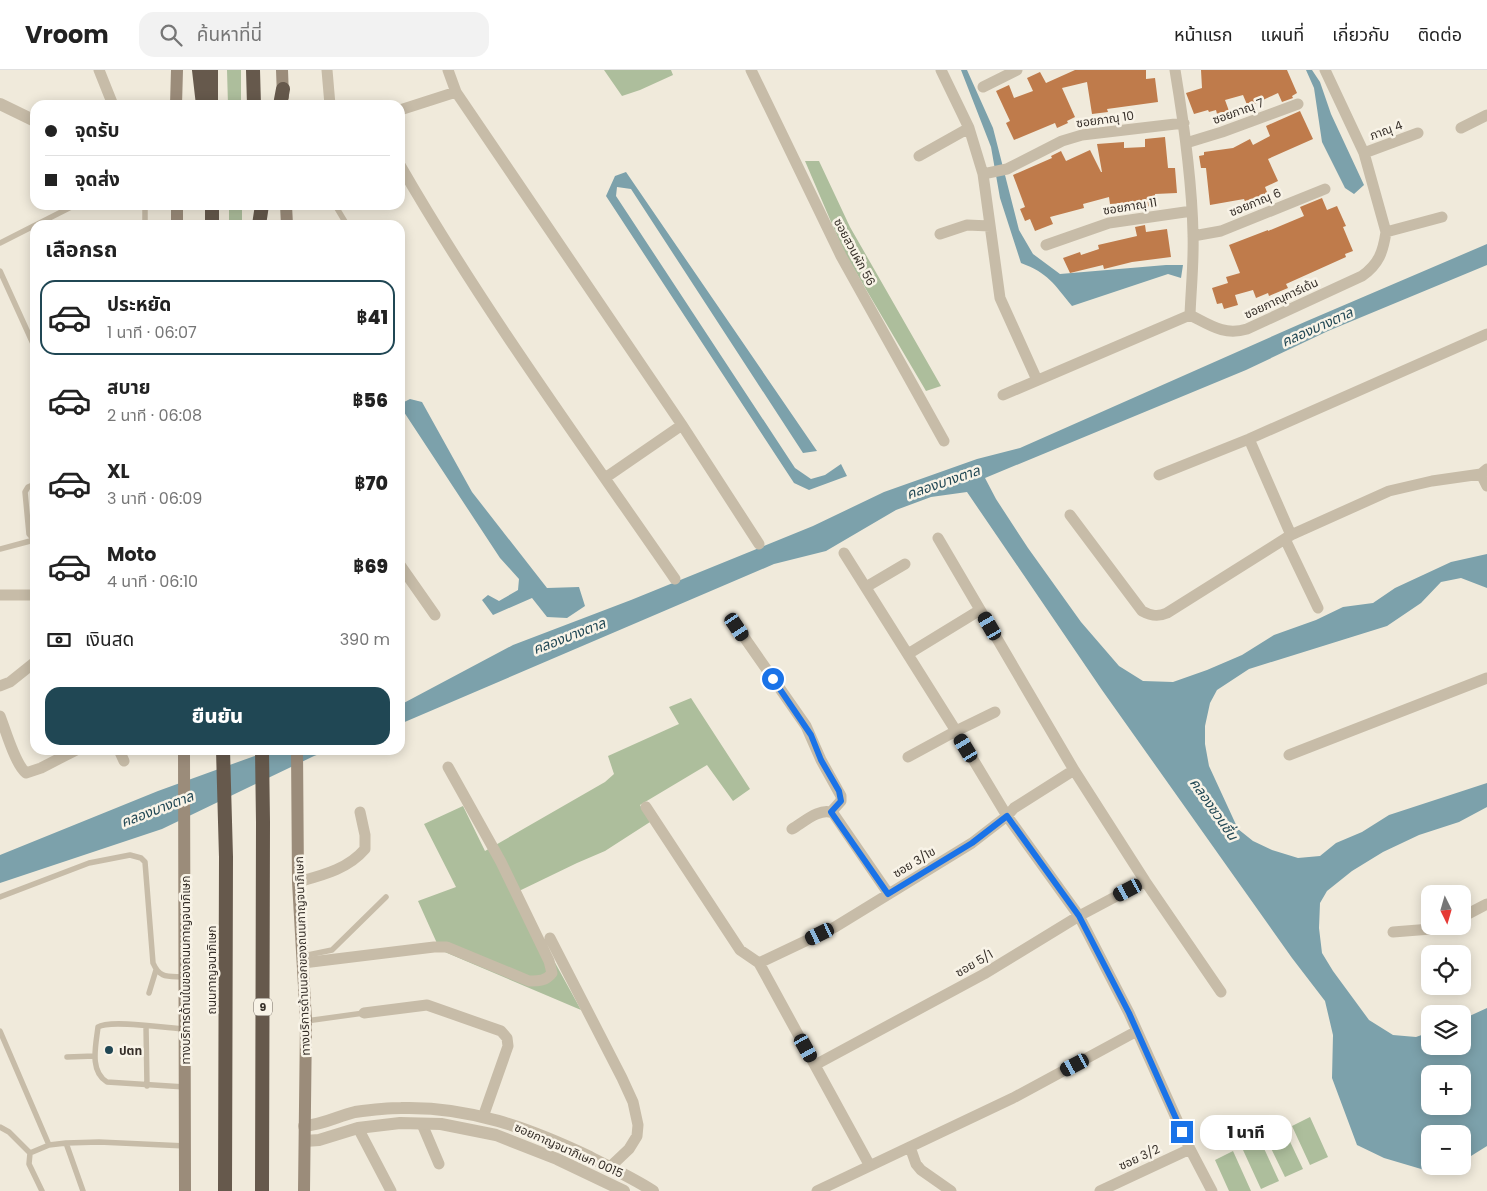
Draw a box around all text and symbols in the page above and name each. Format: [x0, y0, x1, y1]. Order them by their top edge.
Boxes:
search box [139, 12, 489, 57]
text: Vroom [25, 18, 109, 51]
icon: search [157, 21, 185, 49]
text: ค้นหาที่นี่ [197, 21, 262, 48]
text: หน้าแรก [1174, 22, 1232, 47]
text: แผนที่ [1260, 22, 1304, 47]
text: เกี่ยวกับ [1332, 22, 1390, 47]
text: ติดต่อ [1418, 22, 1462, 47]
street label: ซอยภาณุ 7 [1210, 94, 1266, 128]
street label: ซอยภาณุ 10 [1075, 107, 1135, 131]
street label: ภาณุ 4 [1367, 116, 1405, 144]
text: จุดรับ [75, 117, 120, 144]
text: จุดส่ง [75, 166, 120, 193]
street label: ซอยภาณุ 6 [1227, 184, 1283, 220]
street label: ซอยภาณุ 11 [1102, 193, 1158, 219]
street label: ซอยสวนผัก 56 [830, 215, 880, 289]
text: เลือกรถ [45, 234, 118, 265]
street label: ซอยภาณุการ์เด้น [1241, 273, 1321, 323]
text: ประหยัด [107, 291, 171, 318]
icon: car [47, 295, 92, 340]
water label: คลองบางตาล [1278, 302, 1357, 352]
text: ฿41 [356, 304, 388, 331]
text: 1 นาที · 06:07 [107, 321, 197, 344]
text: สบาย [107, 374, 151, 401]
icon: car [47, 378, 92, 423]
text: ฿56 [352, 387, 388, 414]
text: 2 นาที · 06:08 [107, 404, 202, 427]
text: XL [107, 458, 130, 485]
water label: คลองบางตาล [904, 460, 983, 504]
icon: car [47, 461, 92, 506]
text: ฿70 [355, 470, 388, 497]
text: 3 นาที · 06:09 [107, 487, 202, 510]
text: Moto [107, 541, 156, 568]
icon: car [47, 544, 92, 589]
text: ฿69 [353, 553, 388, 580]
text: 4 นาที · 06:10 [107, 570, 198, 593]
car [976, 609, 1003, 643]
car [722, 610, 751, 644]
water label: คลองบางตาล [530, 613, 609, 659]
icon: cash [45, 626, 73, 654]
text: เงินสด [85, 626, 134, 653]
text: 390 m [340, 628, 390, 651]
route start [762, 668, 784, 690]
button: ยืนยัน [45, 687, 390, 745]
car [951, 731, 980, 765]
water label: คลองชวนชื่น [1185, 774, 1244, 845]
water label: คลองบางตาล [118, 786, 197, 832]
street label: ซอย 3/1ข [889, 843, 939, 881]
street label: ทางบริการด้านนอกของถนนกาญจนาภิเษก [290, 856, 314, 1056]
street label: ทางบริการด้านในของถนนกาญจนาภิเษก [177, 876, 194, 1064]
car [1111, 876, 1144, 904]
north arrow [1421, 885, 1471, 935]
map controls [1421, 885, 1471, 1175]
car [803, 921, 836, 947]
street label: ถนนกาญจนาภิเษก [203, 925, 220, 1015]
street label: ซอย 5/1 [952, 945, 996, 981]
button: locate [1421, 945, 1471, 995]
road number: 9 [254, 999, 272, 1016]
button: layers [1421, 1005, 1471, 1055]
car [792, 1031, 819, 1065]
place label: ปตท [119, 1042, 142, 1059]
marker: ปตท [103, 1044, 115, 1056]
car [1058, 1051, 1091, 1079]
button: + [1421, 1065, 1471, 1115]
callout: 1 นาที [1200, 1114, 1292, 1150]
street label: ซอยกาญจนาภิเษก 0015 [512, 1118, 626, 1182]
route end [1171, 1121, 1193, 1143]
text: 1 นาที [1227, 1121, 1265, 1144]
button: − [1421, 1125, 1471, 1175]
street label: ซอย 3/2 [1116, 1140, 1162, 1174]

